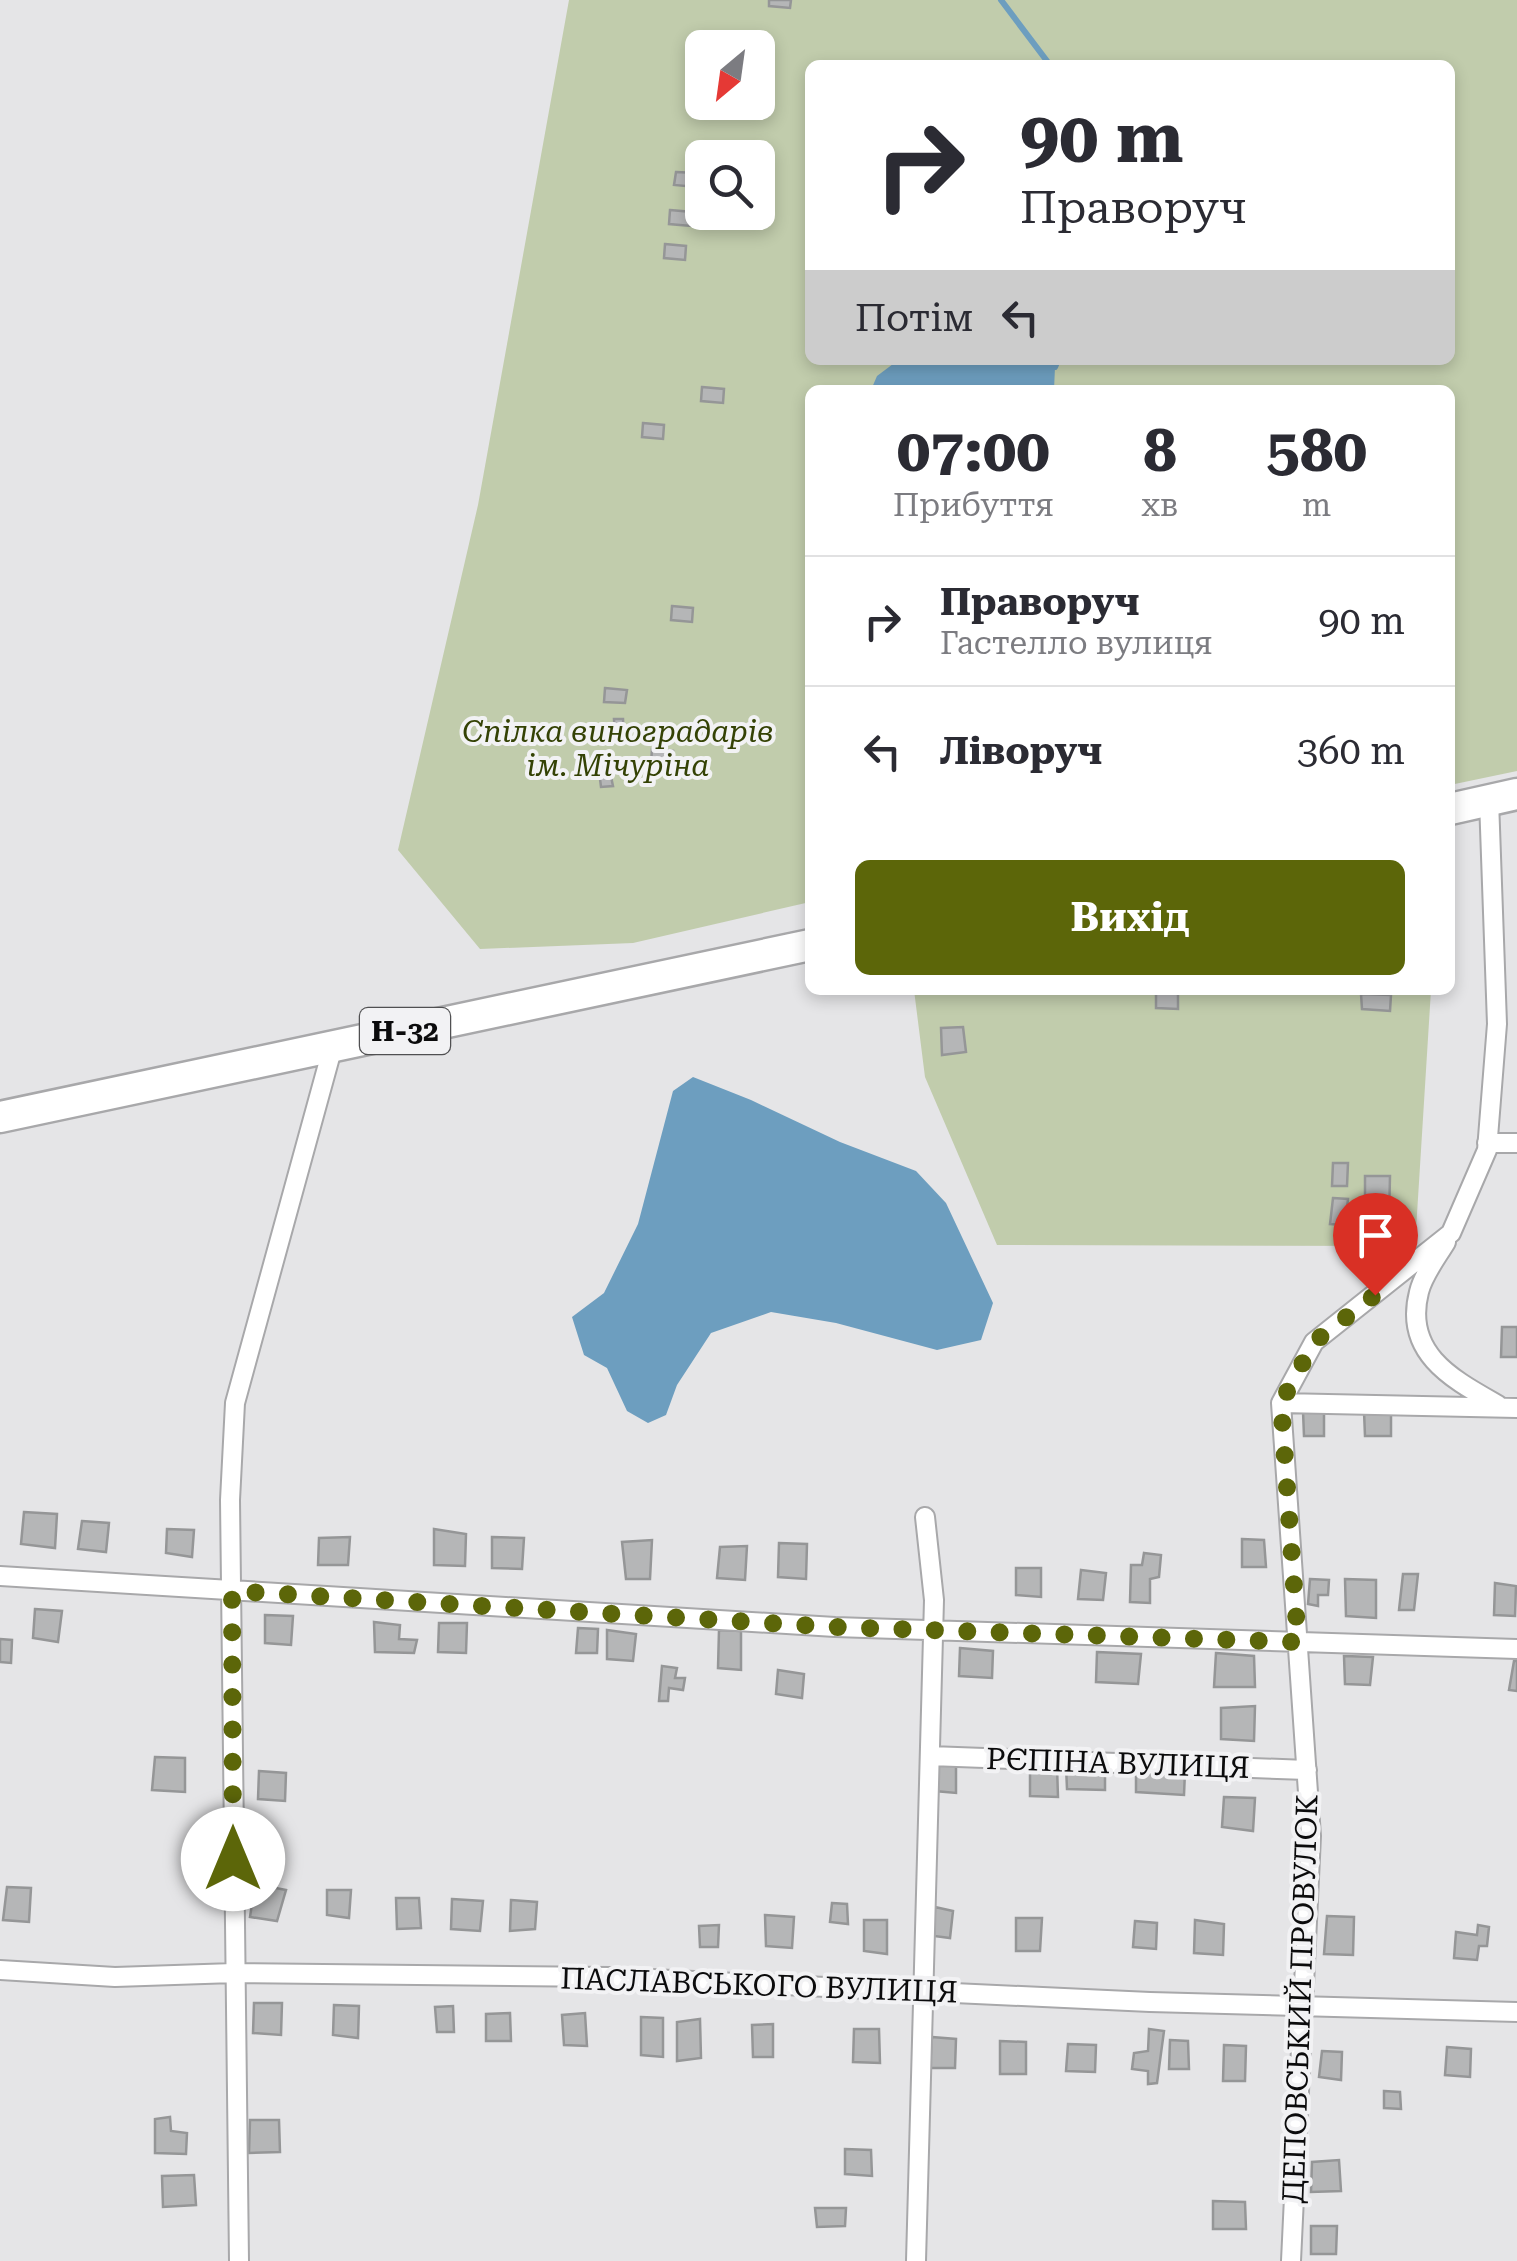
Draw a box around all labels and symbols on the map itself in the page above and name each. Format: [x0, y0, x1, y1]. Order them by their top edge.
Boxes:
north arrow [685, 30, 775, 120]
park label: Спілка виноградарів ім. Мічуріна [462, 714, 774, 783]
road number: Н-32 [360, 1008, 450, 1054]
pin [1333, 1193, 1418, 1296]
street label: РЄПІНА ВУЛИЦЯ [986, 1741, 1250, 1785]
street label: ДЕПОВСЬКИЙ ПРОВУЛОК [1275, 1794, 1325, 2204]
position arrow [181, 1807, 285, 1911]
street label: ПАСЛАВСЬКОГО ВУЛИЦЯ [560, 1961, 958, 2009]

